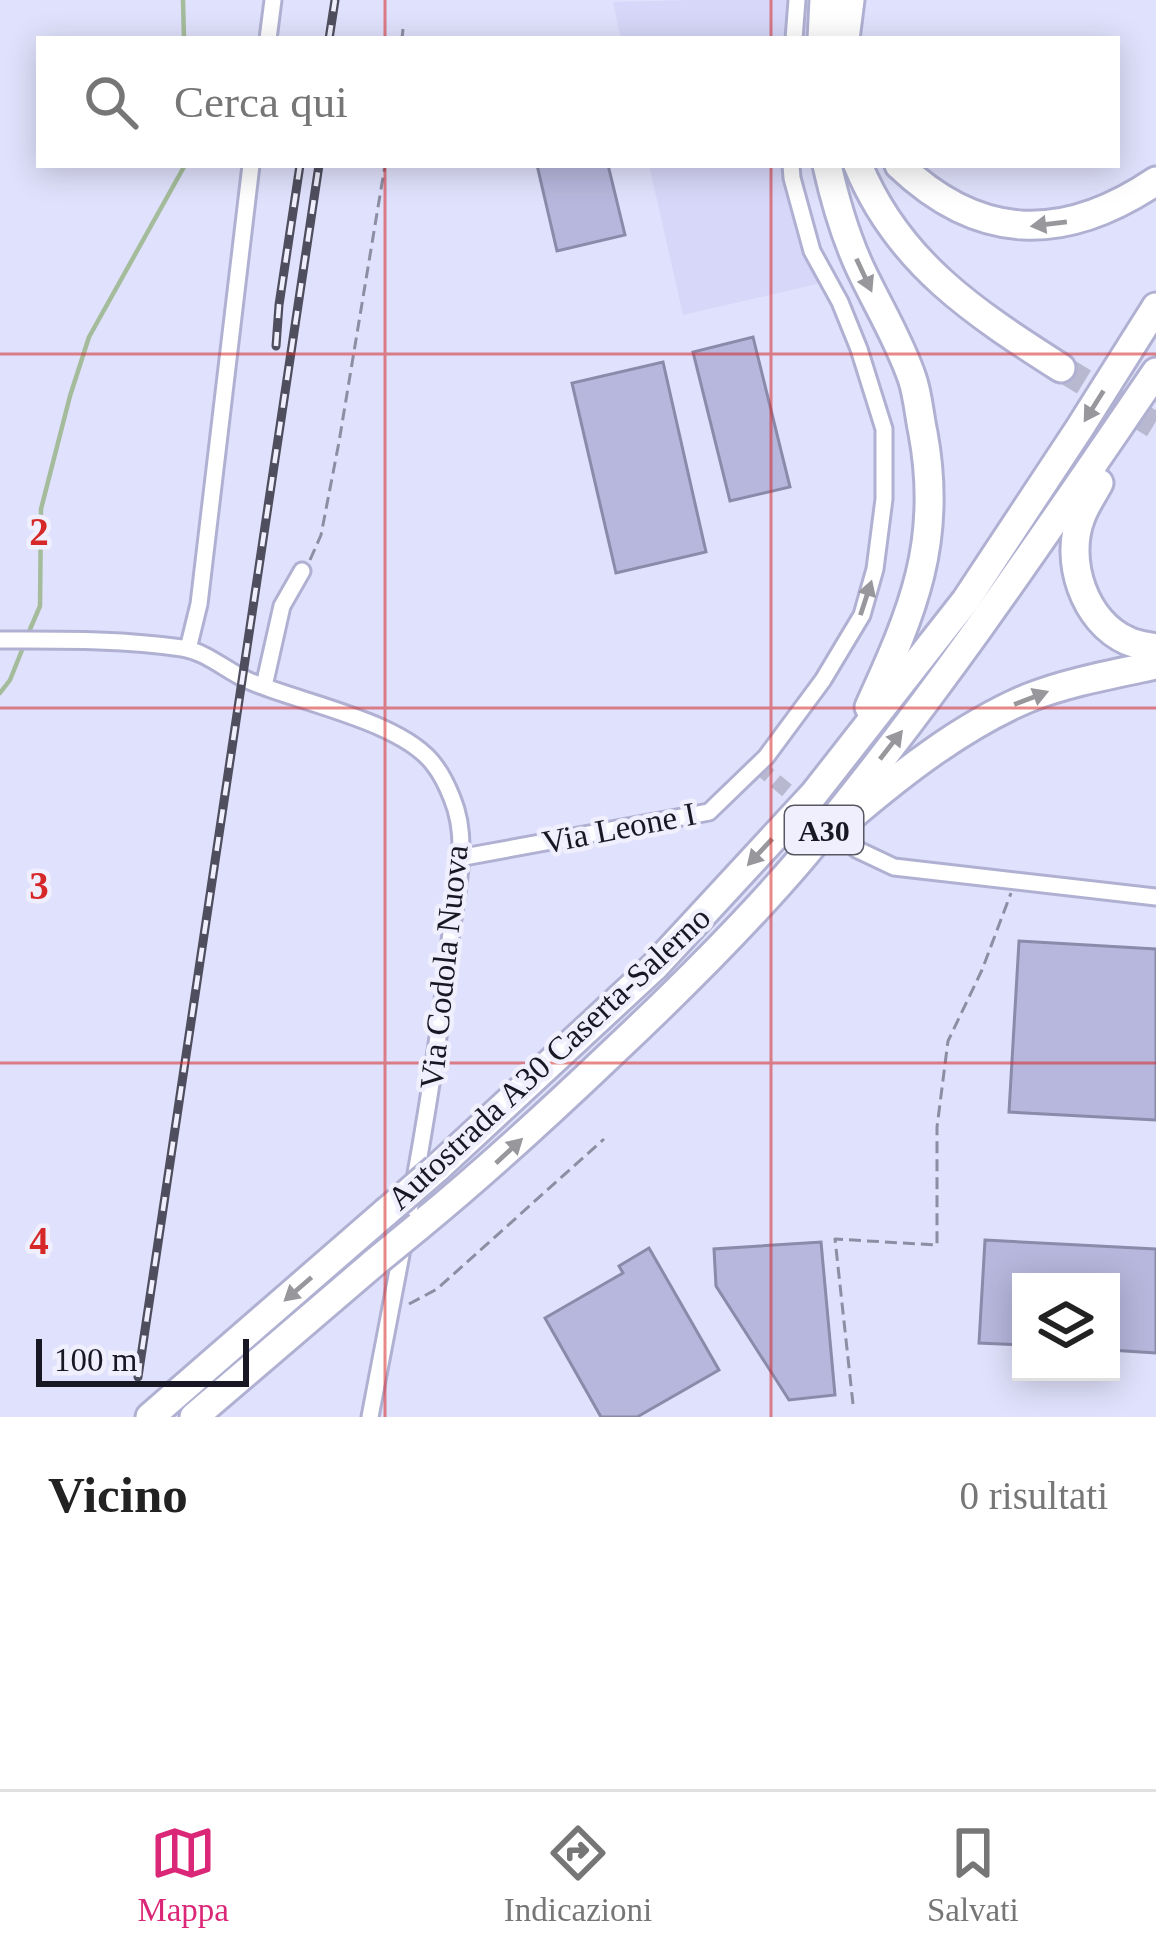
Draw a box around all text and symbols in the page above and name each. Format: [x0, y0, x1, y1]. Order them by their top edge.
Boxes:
search box [36, 36, 1120, 168]
icon: search [78, 69, 144, 135]
text: Cerca qui [174, 77, 348, 127]
one-way arrow [1029, 214, 1067, 233]
one-way arrow [854, 258, 874, 293]
one-way arrow [1084, 389, 1105, 423]
text: 2 [29, 510, 49, 553]
one-way arrow [858, 579, 876, 616]
one-way arrow [1014, 688, 1050, 707]
one-way arrow [878, 730, 903, 761]
street label: Via Leone I [539, 795, 699, 861]
road number: A30 [785, 806, 863, 854]
one-way arrow [747, 838, 774, 867]
street label: Via Codola Nuova [413, 843, 475, 1091]
text: 3 [29, 864, 49, 907]
street label: Autostrada A30 Caserta-Salerno [381, 899, 717, 1217]
one-way arrow [495, 1137, 524, 1165]
text: 4 [29, 1219, 49, 1262]
map controls [1012, 1273, 1120, 1381]
button: layers [1012, 1273, 1120, 1381]
one-way arrow [283, 1275, 313, 1301]
scale bar [36, 1333, 249, 1386]
text: 100 m [54, 1342, 137, 1378]
text: Vicino [48, 1467, 188, 1523]
text: 0 risultati [960, 1474, 1108, 1517]
tab: Mappa [137, 1820, 229, 1929]
tab: Indicazioni [504, 1820, 652, 1929]
tab: Salvati [927, 1820, 1019, 1929]

